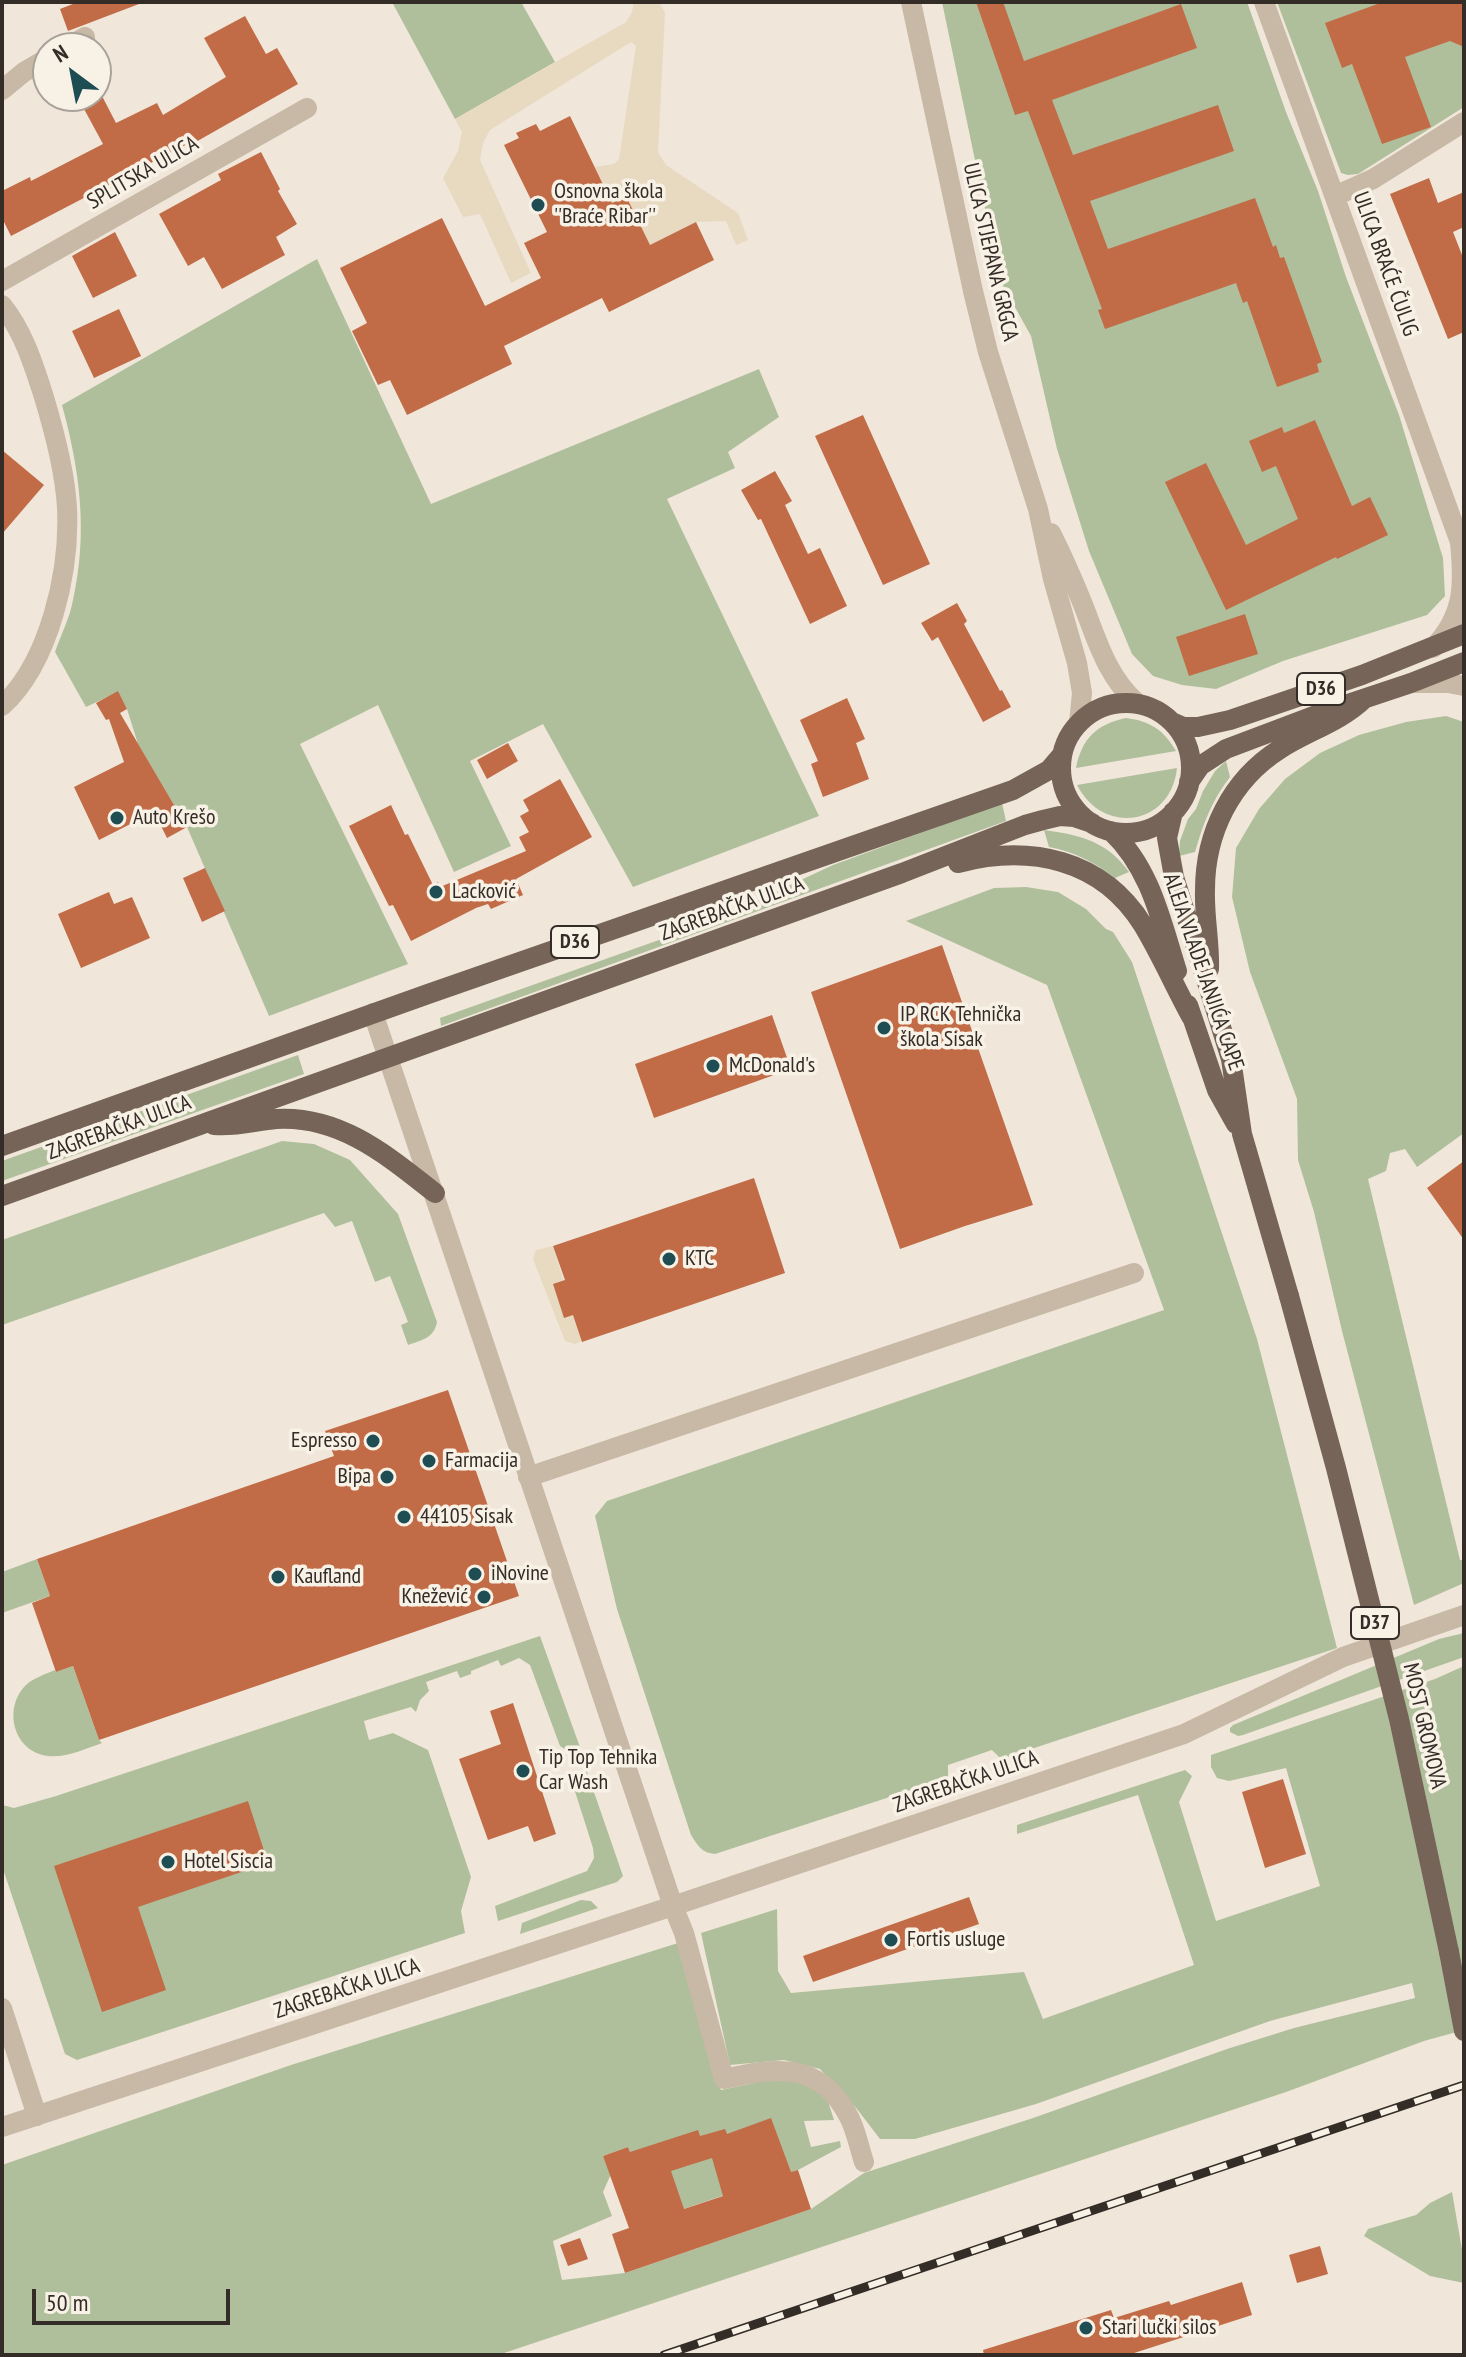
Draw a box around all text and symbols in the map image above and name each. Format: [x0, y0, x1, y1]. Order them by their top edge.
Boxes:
north arrow [32, 32, 112, 112]
text: N [48, 38, 73, 68]
street label: SPLITSKA ULICA [83, 131, 203, 215]
street label: ULICA STJEPANA GRGCA [957, 160, 1023, 344]
place label: Osnovna škola ''Braće Ribar'' [554, 179, 663, 230]
street label: ULICA BRAĆE ČULIG [1347, 188, 1423, 340]
marker: Osnovna škola ''Braće Ribar'' [529, 196, 547, 214]
road number: D36 [1297, 673, 1345, 705]
place label: Auto Krešo [133, 805, 215, 831]
marker: Auto Krešo [108, 809, 126, 827]
street label: ALEJA VLADE JANJIĆA CAPE [1157, 870, 1249, 1074]
street label: ZAGREBAČKA ULICA [656, 871, 808, 947]
place label: Lacković [452, 879, 516, 905]
marker: Lacković [427, 883, 445, 901]
road number: D36 [551, 926, 599, 958]
place label: IP RCK Tehnička škola Sisak [900, 1002, 1021, 1054]
marker: IP RCK Tehnička škola Sisak [875, 1019, 893, 1037]
place label: McDonald's [729, 1053, 815, 1079]
marker: McDonald's [704, 1057, 722, 1075]
street label: ZAGREBAČKA ULICA [43, 1090, 195, 1166]
place label: KTC [685, 1246, 714, 1272]
marker: KTC [660, 1250, 678, 1268]
place label: Espresso [291, 1428, 357, 1454]
marker: Espresso [364, 1432, 382, 1450]
place label: Farmacija [445, 1448, 518, 1474]
marker: Farmacija [420, 1452, 438, 1470]
place label: Bipa [337, 1464, 371, 1490]
marker: Bipa [378, 1468, 396, 1486]
place label: 44105 Sisak [420, 1504, 513, 1530]
marker: 44105 Sisak [395, 1508, 413, 1526]
place label: iNovine [491, 1561, 549, 1587]
place label: Kaufland [294, 1564, 361, 1590]
marker: iNovine [466, 1565, 484, 1583]
marker: Kaufland [269, 1568, 287, 1586]
place label: Knežević [402, 1584, 468, 1610]
marker: Knežević [475, 1588, 493, 1606]
road number: D37 [1351, 1607, 1399, 1639]
street label: MOST GROMOVA [1397, 1661, 1451, 1791]
place label: Tip Top Tehnika Car Wash [539, 1745, 657, 1796]
street label: ZAGREBAČKA ULICA [890, 1745, 1042, 1819]
marker: Tip Top Tehnika Car Wash [514, 1762, 532, 1780]
place label: Hotel Siscia [184, 1849, 273, 1875]
marker: Hotel Siscia [159, 1853, 177, 1871]
place label: Fortis usluge [907, 1927, 1005, 1953]
marker: Fortis usluge [882, 1931, 900, 1949]
street label: ZAGREBAČKA ULICA [271, 1953, 423, 2025]
scale bar [36, 2273, 234, 2323]
text: 50 m [46, 2287, 88, 2318]
place label: Stari lučki silos [1102, 2315, 1216, 2341]
marker: Stari lučki silos [1077, 2319, 1095, 2337]

